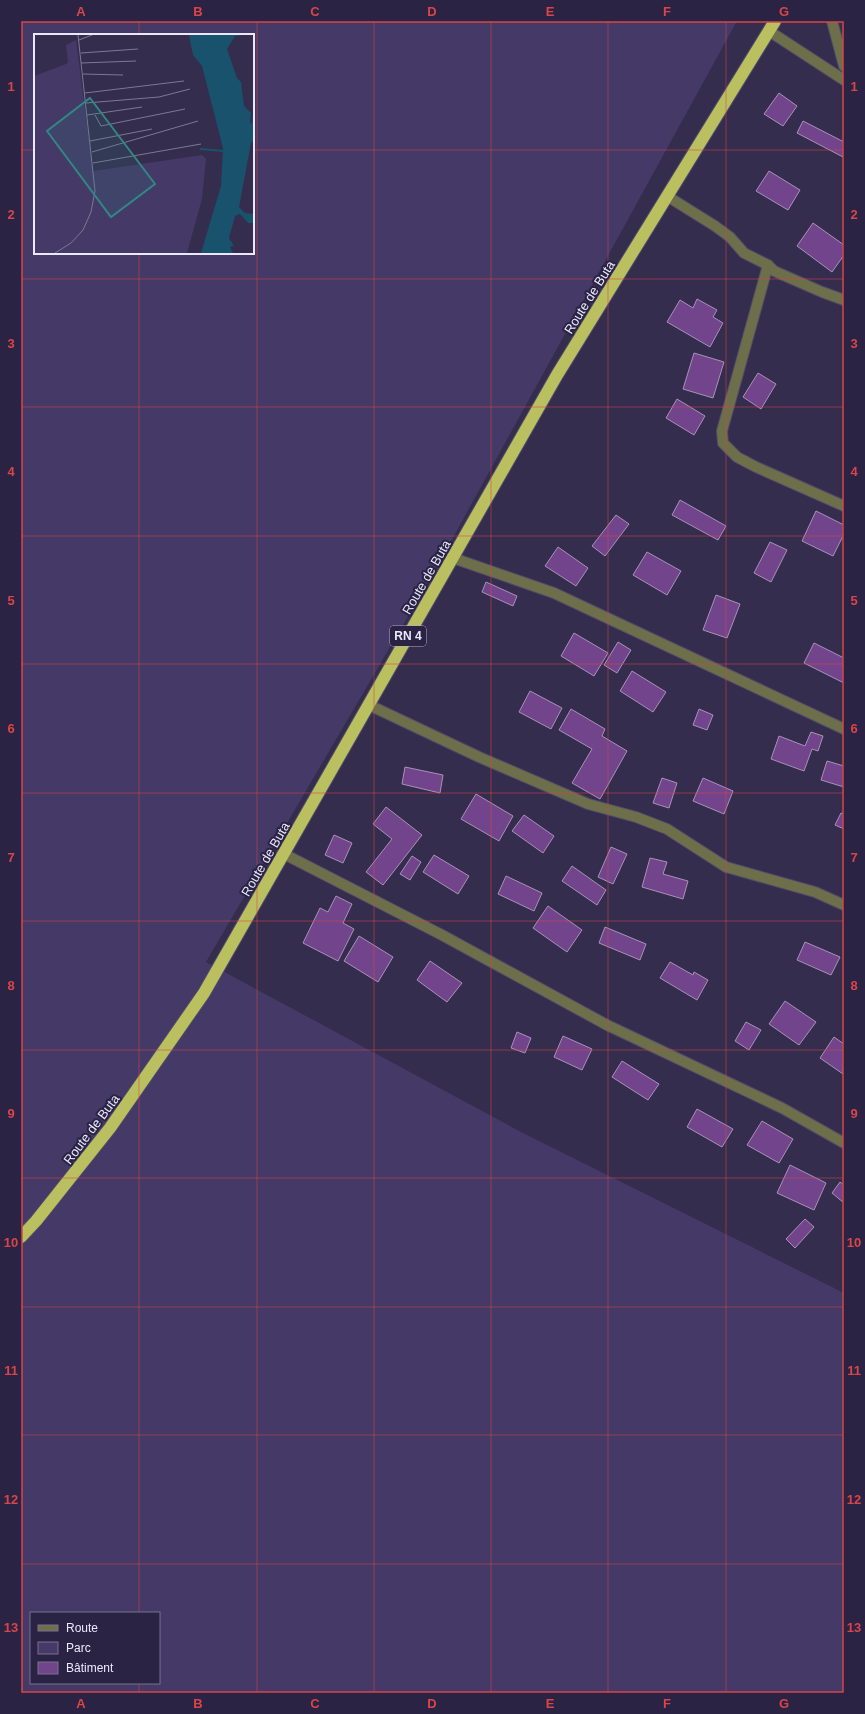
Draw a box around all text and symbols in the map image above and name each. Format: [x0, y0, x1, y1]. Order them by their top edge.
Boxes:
text: A [76, 4, 86, 19]
text: B [193, 4, 203, 19]
text: C [310, 4, 320, 19]
text: D [427, 4, 437, 19]
text: E [546, 4, 555, 19]
text: F [663, 4, 671, 19]
text: G [779, 4, 789, 19]
inset map [34, 34, 254, 254]
text: 1 [7, 79, 15, 94]
text: 1 [850, 79, 858, 94]
text: 2 [7, 207, 15, 222]
text: 2 [850, 207, 858, 222]
street label: Route de Buta [561, 257, 618, 336]
text: 3 [7, 336, 15, 351]
text: 3 [850, 336, 858, 351]
text: 4 [7, 464, 15, 479]
text: 4 [850, 464, 858, 479]
street label: Route de Buta [399, 537, 454, 617]
text: 5 [7, 593, 15, 608]
text: 5 [850, 593, 858, 608]
road number: RN 4 [390, 626, 426, 646]
text: 6 [7, 721, 15, 736]
text: 6 [850, 721, 858, 736]
street label: Route de Buta [238, 819, 293, 899]
text: 7 [7, 850, 15, 865]
text: 7 [850, 850, 858, 865]
text: 8 [7, 978, 15, 993]
text: 8 [850, 978, 858, 993]
street label: Route de Buta [60, 1091, 123, 1167]
text: 9 [7, 1106, 15, 1121]
text: 9 [850, 1106, 858, 1121]
text: 10 [4, 1235, 18, 1250]
text: 10 [847, 1235, 861, 1250]
text: 11 [4, 1363, 18, 1378]
text: 11 [847, 1363, 861, 1378]
text: 12 [4, 1492, 18, 1507]
text: 12 [847, 1492, 861, 1507]
legend [30, 1612, 160, 1684]
text: 13 [4, 1620, 18, 1635]
text: 13 [847, 1620, 861, 1635]
text: Route [66, 1621, 98, 1635]
text: Parc [66, 1641, 91, 1655]
text: Bâtiment [66, 1661, 114, 1675]
text: A [76, 1696, 86, 1711]
text: B [193, 1696, 203, 1711]
text: C [310, 1696, 320, 1711]
text: D [427, 1696, 437, 1711]
text: E [546, 1696, 555, 1711]
text: F [663, 1696, 671, 1711]
text: G [779, 1696, 789, 1711]

